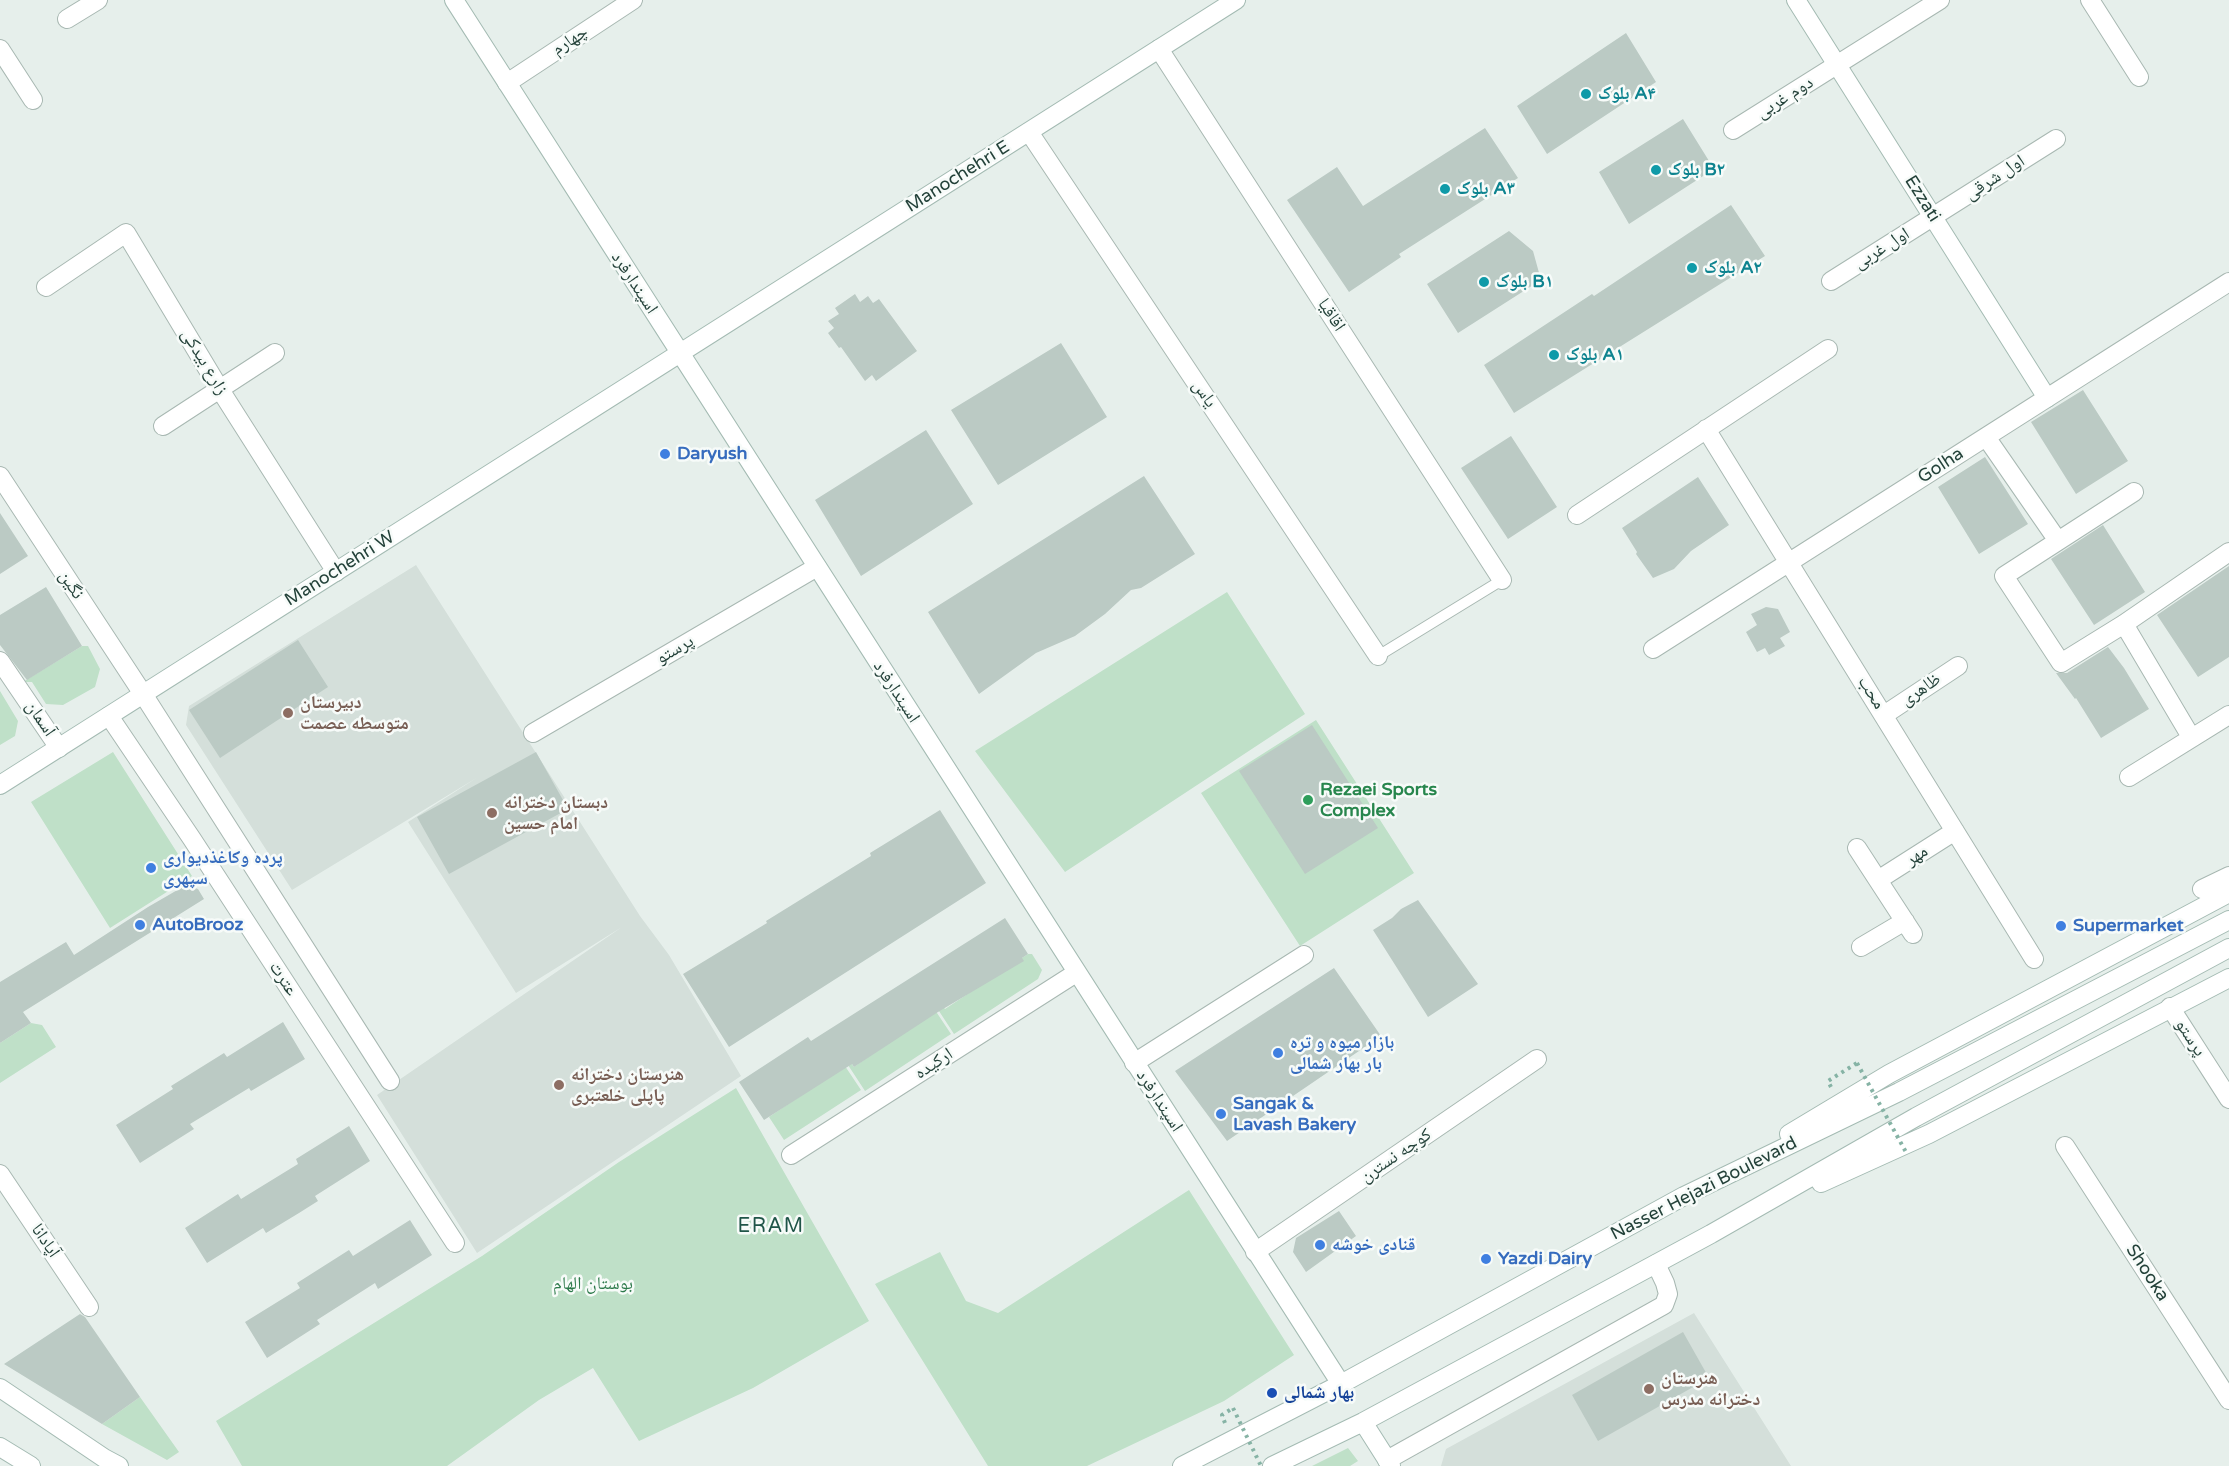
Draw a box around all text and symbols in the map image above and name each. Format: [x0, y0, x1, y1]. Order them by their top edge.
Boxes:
street label: چهارم [548, 21, 592, 61]
street label: دوم غربی [1753, 72, 1817, 124]
place label: بلوک A۴ [1598, 83, 1656, 105]
marker: بلوک A۴ [1579, 87, 1593, 101]
street label: Manochehri E [902, 136, 1014, 218]
street label: اول شرقی [1961, 151, 2029, 205]
place label: بلوک B۲ [1668, 159, 1725, 181]
marker: بلوک B۲ [1649, 163, 1663, 177]
street label: Ezzati [1899, 172, 1945, 226]
place label: بلوک A۳ [1457, 178, 1515, 200]
marker: بلوک A۳ [1438, 182, 1452, 196]
street label: اول غربی [1850, 223, 1914, 275]
street label: اسپندارفرد [606, 248, 662, 318]
place label: بلوک A۲ [1704, 257, 1762, 279]
marker: بلوک A۲ [1685, 261, 1699, 275]
place label: بلوک B۱ [1496, 271, 1553, 293]
marker: بلوک B۱ [1477, 275, 1491, 289]
street label: اقاقیا [1312, 294, 1350, 336]
street label: زارع بیدکی [176, 325, 232, 399]
place label: بلوک A۱ [1566, 344, 1624, 366]
marker: بلوک A۱ [1547, 348, 1561, 362]
street label: یاس [1187, 376, 1221, 412]
place label: Daryush [677, 443, 748, 465]
street label: Golha [1914, 443, 1968, 489]
marker: Daryush [658, 447, 672, 461]
street label: Manochehri W [281, 527, 399, 611]
street label: نگین [54, 566, 88, 604]
street label: پرستو [652, 631, 698, 669]
street label: اسپندارفرد [868, 657, 924, 727]
street label: ظاهری [1897, 669, 1945, 711]
street label: محب [1853, 672, 1889, 714]
place label: دبیرستان متوسطه عصمت [300, 692, 409, 734]
street label: آسمان [20, 697, 60, 741]
marker: دبیرستان متوسطه عصمت [281, 706, 295, 720]
place label: Rezaei Sports Complex [1320, 779, 1437, 822]
place label: دبستان دخترانه امام حسین [504, 792, 608, 834]
marker: Rezaei Sports Complex [1301, 793, 1315, 807]
marker: دبستان دخترانه امام حسین [485, 806, 499, 820]
street label: مهر [1902, 841, 1932, 871]
place label: پرده وکاغذدیواری سپهری [163, 847, 283, 890]
marker: پرده وکاغذدیواری سپهری [144, 861, 158, 875]
place label: AutoBrooz [152, 914, 243, 936]
place label: Supermarket [2073, 915, 2184, 937]
marker: AutoBrooz [133, 918, 147, 932]
marker: Supermarket [2054, 919, 2068, 933]
street label: عترت [264, 958, 302, 1000]
street label: پرستو [2170, 1015, 2210, 1061]
place label: بازار میوه و تره بار بهار شمالی [1290, 1032, 1394, 1074]
street label: ارکیده [911, 1044, 957, 1084]
marker: بازار میوه و تره بار بهار شمالی [1271, 1046, 1285, 1060]
place label: هنرستان دخترانه پاپلی خلعتبری [571, 1064, 684, 1106]
street label: اسپندارفرد [1131, 1066, 1187, 1136]
marker: هنرستان دخترانه پاپلی خلعتبری [552, 1078, 566, 1092]
place label: Sangak & Lavash Bakery [1233, 1093, 1356, 1136]
marker: Sangak & Lavash Bakery [1214, 1107, 1228, 1121]
street label: کوچه نسترن [1356, 1124, 1436, 1188]
street label: Nasser Hejazi Boulevard [1607, 1133, 1801, 1245]
district label: ERAM [737, 1215, 805, 1239]
street label: آپادانا [26, 1220, 64, 1262]
place label: قنادی خوشه [1332, 1234, 1416, 1256]
marker: قنادی خوشه [1313, 1238, 1327, 1252]
street label: Shooka [2121, 1240, 2173, 1306]
place label: Yazdi Dairy [1498, 1248, 1592, 1270]
marker: Yazdi Dairy [1479, 1252, 1493, 1266]
park label: بوستان الهام [553, 1273, 633, 1295]
place label: هنرستان دخترانه مدرس [1661, 1368, 1760, 1410]
place label: بهار شمالی [1284, 1382, 1354, 1404]
marker: هنرستان دخترانه مدرس [1642, 1382, 1656, 1396]
marker: بهار شمالی [1265, 1386, 1279, 1400]

